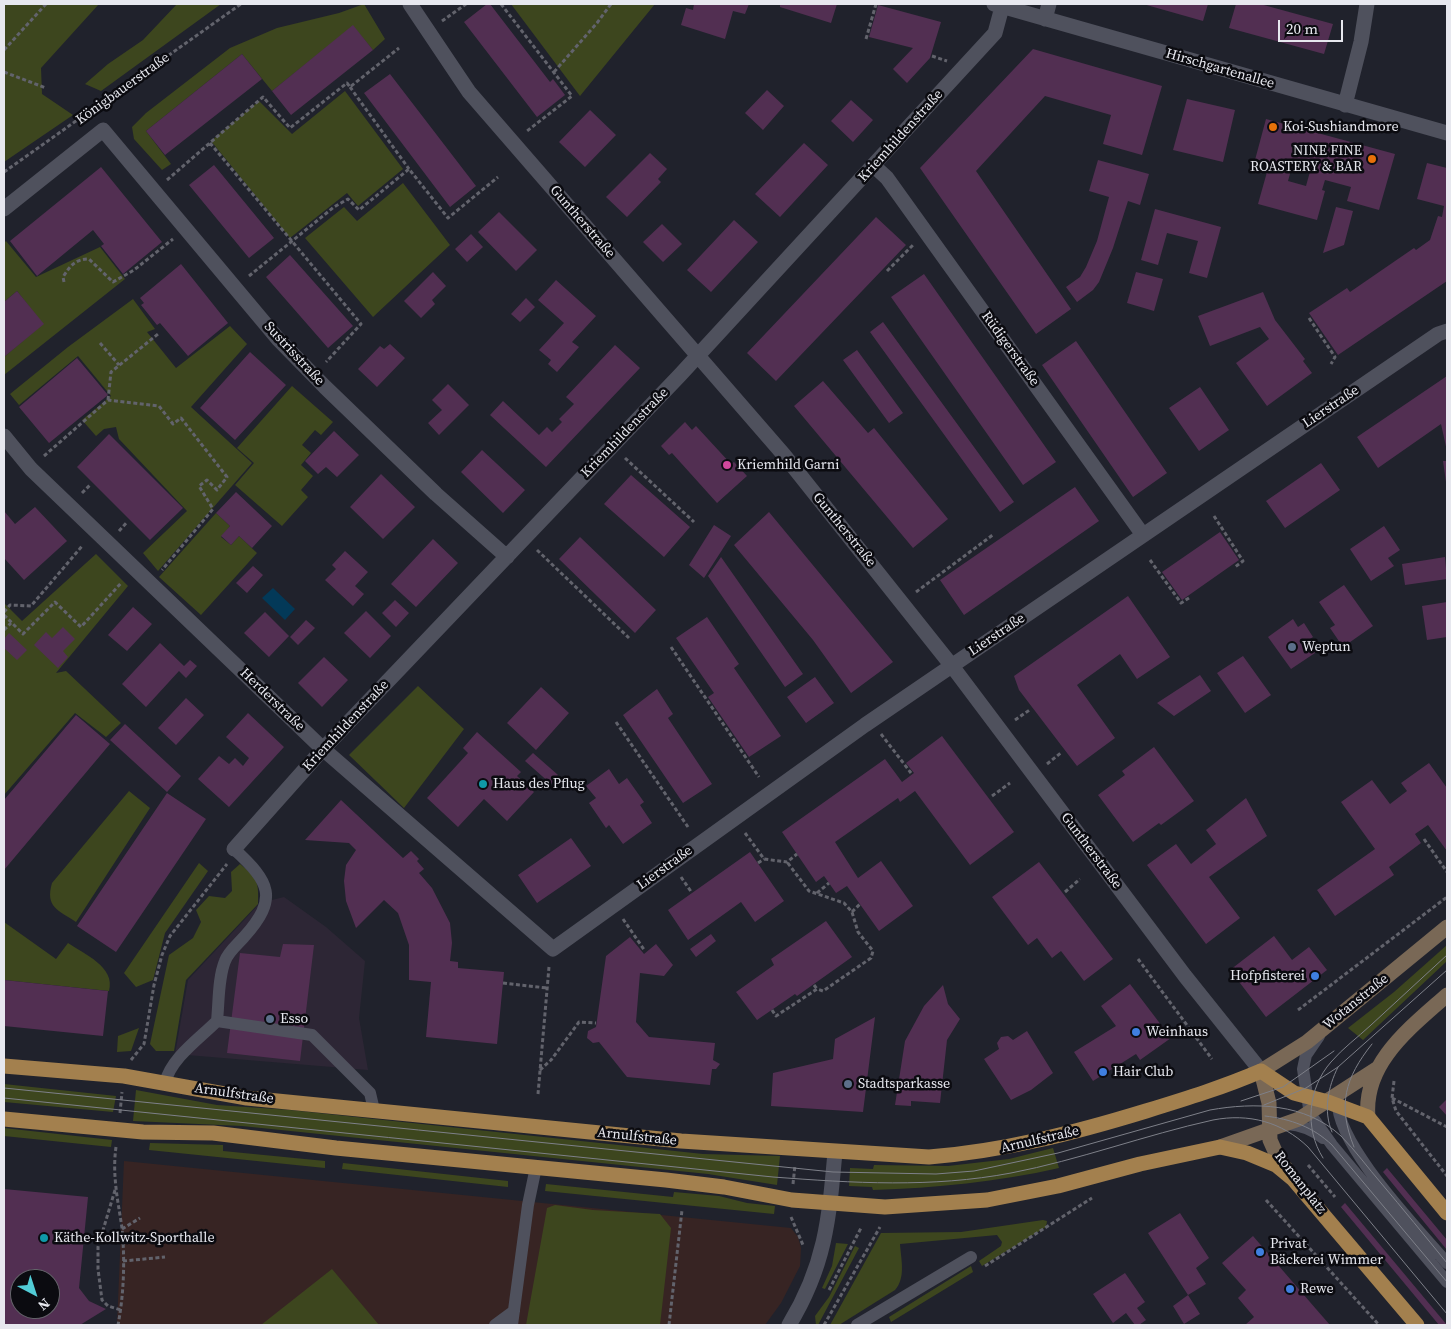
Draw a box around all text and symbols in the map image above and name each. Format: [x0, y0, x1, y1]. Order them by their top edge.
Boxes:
scale bar [1281, 10, 1346, 42]
text: 20 m [1286, 18, 1318, 39]
street label: Hirschgartenallee [1164, 45, 1276, 93]
street label: Königbauerstraße [73, 49, 173, 129]
street label: Kriemhildenstraße [855, 86, 947, 186]
place label: Koi-Sushiandmore [1283, 119, 1399, 135]
marker: Koi-Sushiandmore [1267, 121, 1279, 133]
place label: NINE FINE ROASTERY & BAR [1250, 143, 1362, 176]
marker: NINE FINE ROASTERY & BAR [1366, 153, 1378, 165]
street label: Guntherstraße [546, 182, 618, 262]
street label: Rüdigerstraße [977, 308, 1043, 390]
street label: Sustrisstraße [260, 319, 328, 389]
street label: Lierstraße [1300, 382, 1362, 432]
street label: Kriemhildenstraße [578, 385, 672, 481]
place label: Kriemhild Garni [737, 457, 839, 473]
marker: Kriemhild Garni [721, 459, 733, 471]
street label: Guntherstraße [809, 489, 879, 571]
street label: Lierstraße [966, 610, 1028, 660]
place label: Weptun [1302, 639, 1351, 655]
marker: Weptun [1286, 641, 1298, 653]
street label: Herderstraße [236, 665, 308, 735]
street label: Kriemhildenstraße [299, 677, 393, 775]
place label: Haus des Pflug [493, 776, 585, 792]
marker: Haus des Pflug [477, 778, 489, 790]
street label: Guntherstraße [1057, 810, 1125, 892]
street label: Lierstraße [634, 842, 696, 894]
place label: Hofpfisterei [1230, 968, 1305, 984]
marker: Hofpfisterei [1309, 970, 1321, 982]
street label: Wotanstraße [1320, 971, 1392, 1033]
place label: Esso [280, 1011, 308, 1027]
marker: Esso [264, 1013, 276, 1025]
place label: Weinhaus [1146, 1024, 1208, 1040]
marker: Weinhaus [1130, 1026, 1142, 1038]
place label: Hair Club [1113, 1064, 1173, 1080]
marker: Hair Club [1097, 1066, 1109, 1078]
place label: Stadtsparkasse [858, 1076, 950, 1092]
marker: Stadtsparkasse [842, 1078, 854, 1090]
street label: Arnulfstraße [193, 1080, 275, 1108]
street label: Arnulfstraße [999, 1123, 1081, 1157]
street label: Arnulfstraße [596, 1124, 678, 1150]
street label: Romanplatz [1270, 1148, 1330, 1218]
place label: Käthe-Kollwitz-Sporthalle [54, 1230, 215, 1246]
marker: Käthe-Kollwitz-Sporthalle [38, 1232, 50, 1244]
place label: Privat Bäckerei Wimmer [1270, 1236, 1383, 1268]
marker: Privat Bäckerei Wimmer [1254, 1246, 1266, 1258]
north arrow [10, 1269, 60, 1319]
place label: Rewe [1300, 1281, 1334, 1297]
marker: Rewe [1284, 1283, 1296, 1295]
text: N [34, 1294, 54, 1316]

